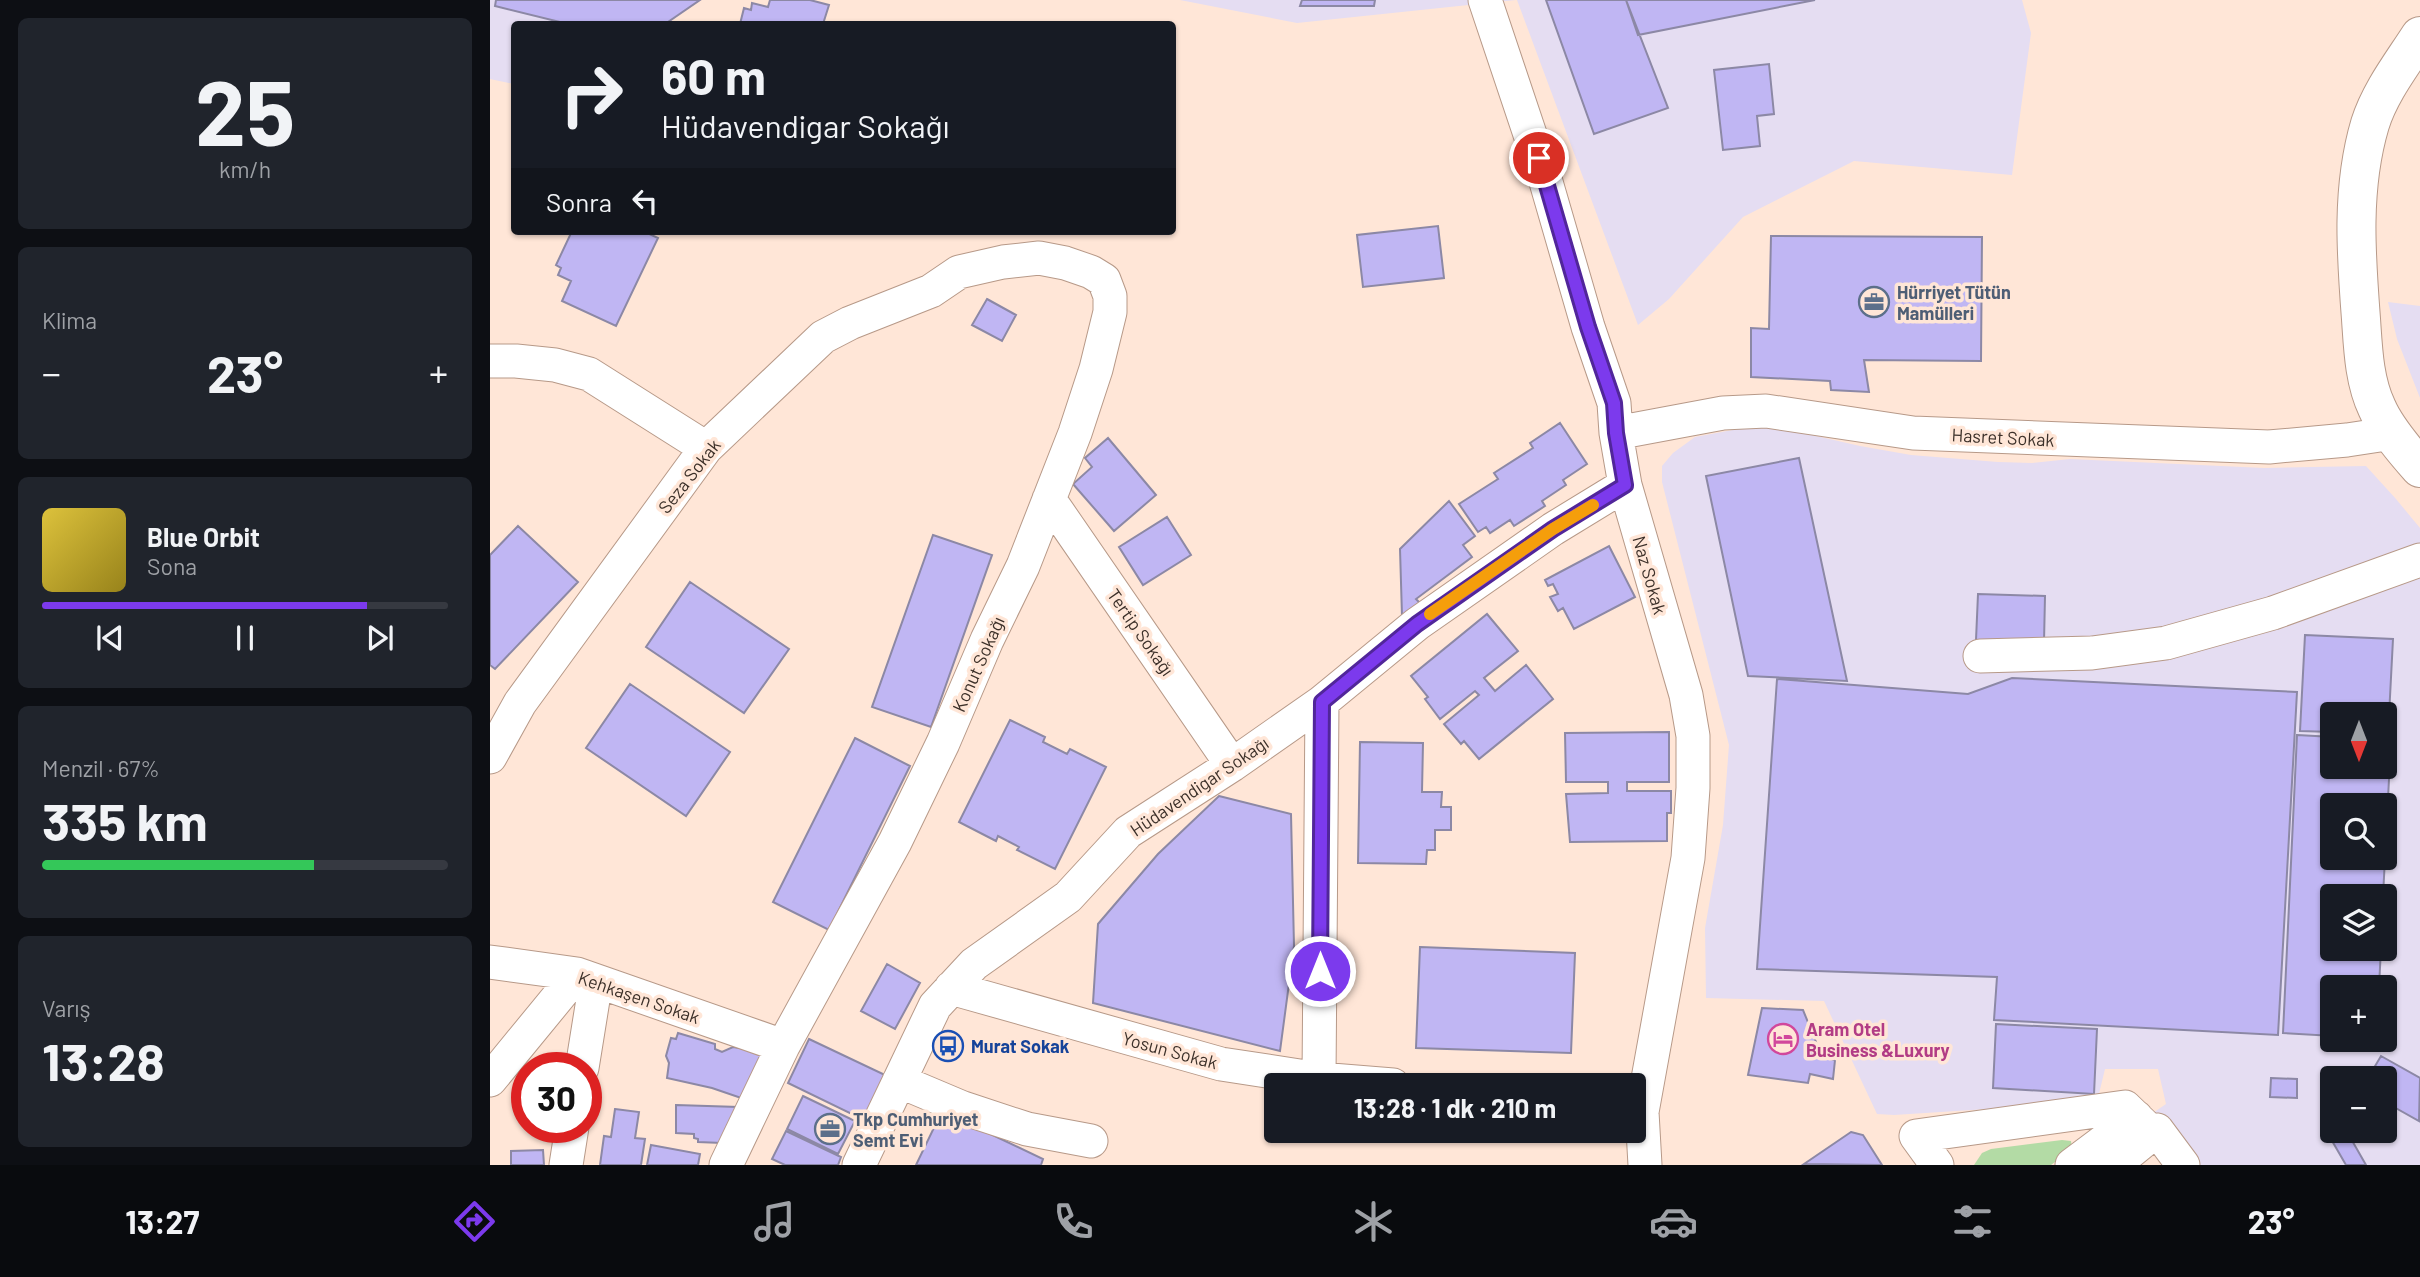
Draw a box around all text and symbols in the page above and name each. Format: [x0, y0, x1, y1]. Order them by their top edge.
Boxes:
text: 60 m [661, 46, 766, 105]
icon: right [546, 49, 637, 140]
text: 25 [195, 55, 295, 164]
text: Hüdavendigar Sokağı [661, 106, 949, 144]
pin [1509, 128, 1569, 188]
icon: arrive [1520, 139, 1558, 177]
text: km/h [219, 155, 271, 183]
icon: left [626, 182, 664, 220]
text: Sonra [546, 186, 612, 217]
place label: Hürriyet Tütün Mamülleri [1897, 281, 2011, 324]
office icon: Hürriyet Tütün Mamülleri [1857, 285, 1891, 319]
text: Klima [42, 306, 97, 334]
text: 23° [207, 341, 283, 403]
text: − [42, 349, 61, 395]
text: + [429, 349, 448, 395]
street label: Hasret Sokak [1951, 423, 2055, 451]
street label: Seza Sokak [653, 434, 725, 518]
text: Blue Orbit [147, 521, 260, 552]
street label: Naz Sokak [1628, 533, 1672, 617]
text: Sona [147, 552, 197, 580]
street label: Tertip Sokağı [1103, 584, 1179, 680]
street label: Konut Sokağı [947, 613, 1009, 715]
icon: previous [91, 619, 129, 657]
icon: pause [226, 619, 264, 657]
icon: next [361, 619, 399, 657]
north arrow [2320, 702, 2398, 779]
map controls [2320, 702, 2397, 1143]
street label: Hüdavendigar Sokağı [1126, 732, 1272, 840]
text: Menzil · 67% [42, 754, 160, 782]
text: 335 km [42, 789, 208, 851]
button: search [2320, 793, 2397, 870]
button: layers [2320, 884, 2397, 961]
position arrow [1283, 934, 1357, 1008]
street label: Kehkaşen Sokak [575, 966, 703, 1028]
button: + [2320, 975, 2397, 1052]
text: Varış [42, 994, 91, 1022]
place label: Aram Otel Business &Luxury [1806, 1018, 1950, 1061]
hotel icon: Aram Otel Business &Luxury [1766, 1022, 1800, 1056]
street label: Yosun Sokak [1120, 1027, 1220, 1073]
text: 13:28 [42, 1029, 165, 1091]
bus stop icon: Murat Sokak [931, 1029, 965, 1063]
place label: Murat Sokak [971, 1035, 1070, 1057]
speed limit sign: 30 [511, 1052, 602, 1143]
button: − [2320, 1066, 2397, 1143]
text: 13:28 · 1 dk · 210 m [1354, 1092, 1556, 1123]
place label: Tkp Cumhuriyet Semt Evi [853, 1108, 979, 1151]
office icon: Tkp Cumhuriyet Semt Evi [813, 1112, 847, 1146]
icon: directions [450, 1197, 499, 1246]
icon: music [750, 1197, 799, 1246]
icon: phone [1049, 1197, 1098, 1246]
icon: climate [1349, 1197, 1398, 1246]
icon: car [1649, 1197, 1698, 1246]
icon: filters [1948, 1197, 1997, 1246]
text: 13:27 [125, 1202, 199, 1240]
text: 23° [2248, 1202, 2295, 1240]

